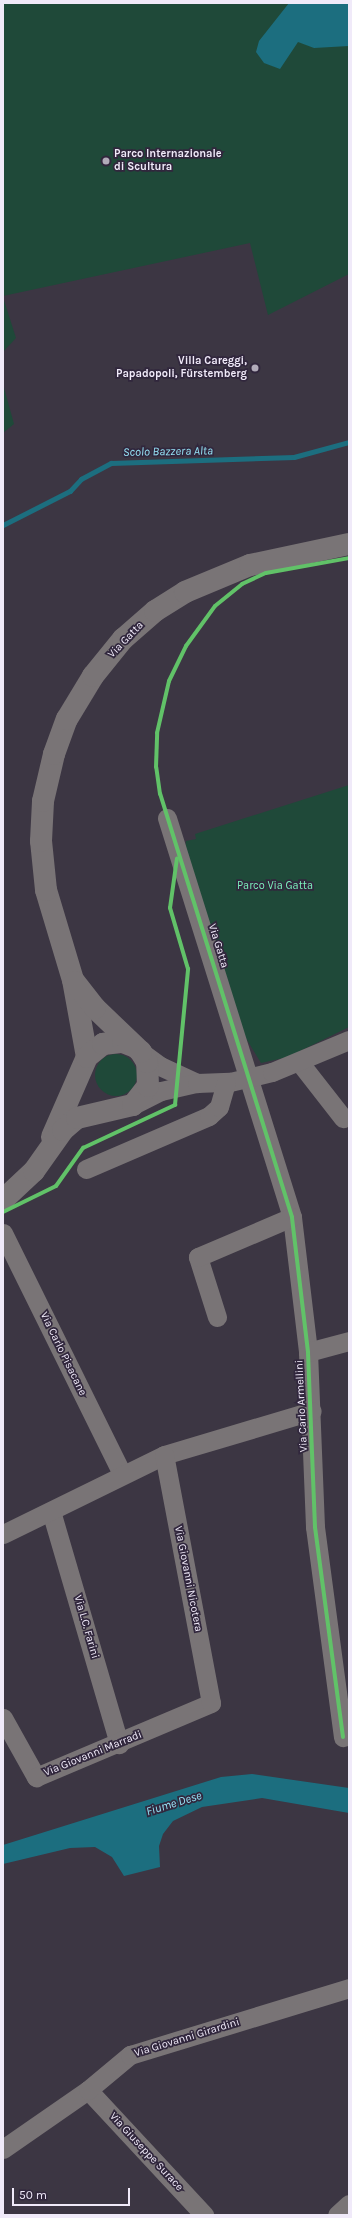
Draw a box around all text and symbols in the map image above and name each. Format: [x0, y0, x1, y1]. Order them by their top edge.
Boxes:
place label: Parco Internazionale di Scultura [114, 148, 222, 174]
marker: Parco Internazionale di Scultura [101, 156, 111, 166]
place label: Villa Careggi, Papadopoli, Fürstemberg [116, 355, 247, 381]
marker: Villa Careggi, Papadopoli, Fürstemberg [250, 363, 260, 373]
water label: Scolo Bazzera Alta [123, 444, 213, 460]
street label: Via Gatta [105, 619, 147, 661]
park label: Parco Via Gatta [237, 879, 313, 893]
street label: Via Gatta [205, 922, 231, 970]
street label: Via Carlo Pisacane [37, 1310, 89, 1398]
street label: Via Carlo Armellini [293, 1360, 311, 1452]
street label: Via Giovanni Nicotera [171, 1525, 205, 1633]
street label: Via L.C. Farini [71, 1594, 101, 1660]
street label: Via Giovanni Marradi [42, 1728, 144, 1780]
water label: Fiume Dese [144, 1789, 204, 1819]
street label: Via Giovanni Girardini [133, 2016, 241, 2060]
street label: Via Giuseppe Surace [106, 2110, 186, 2194]
scale bar [14, 2180, 132, 2206]
text: 50 m [19, 2188, 47, 2202]

